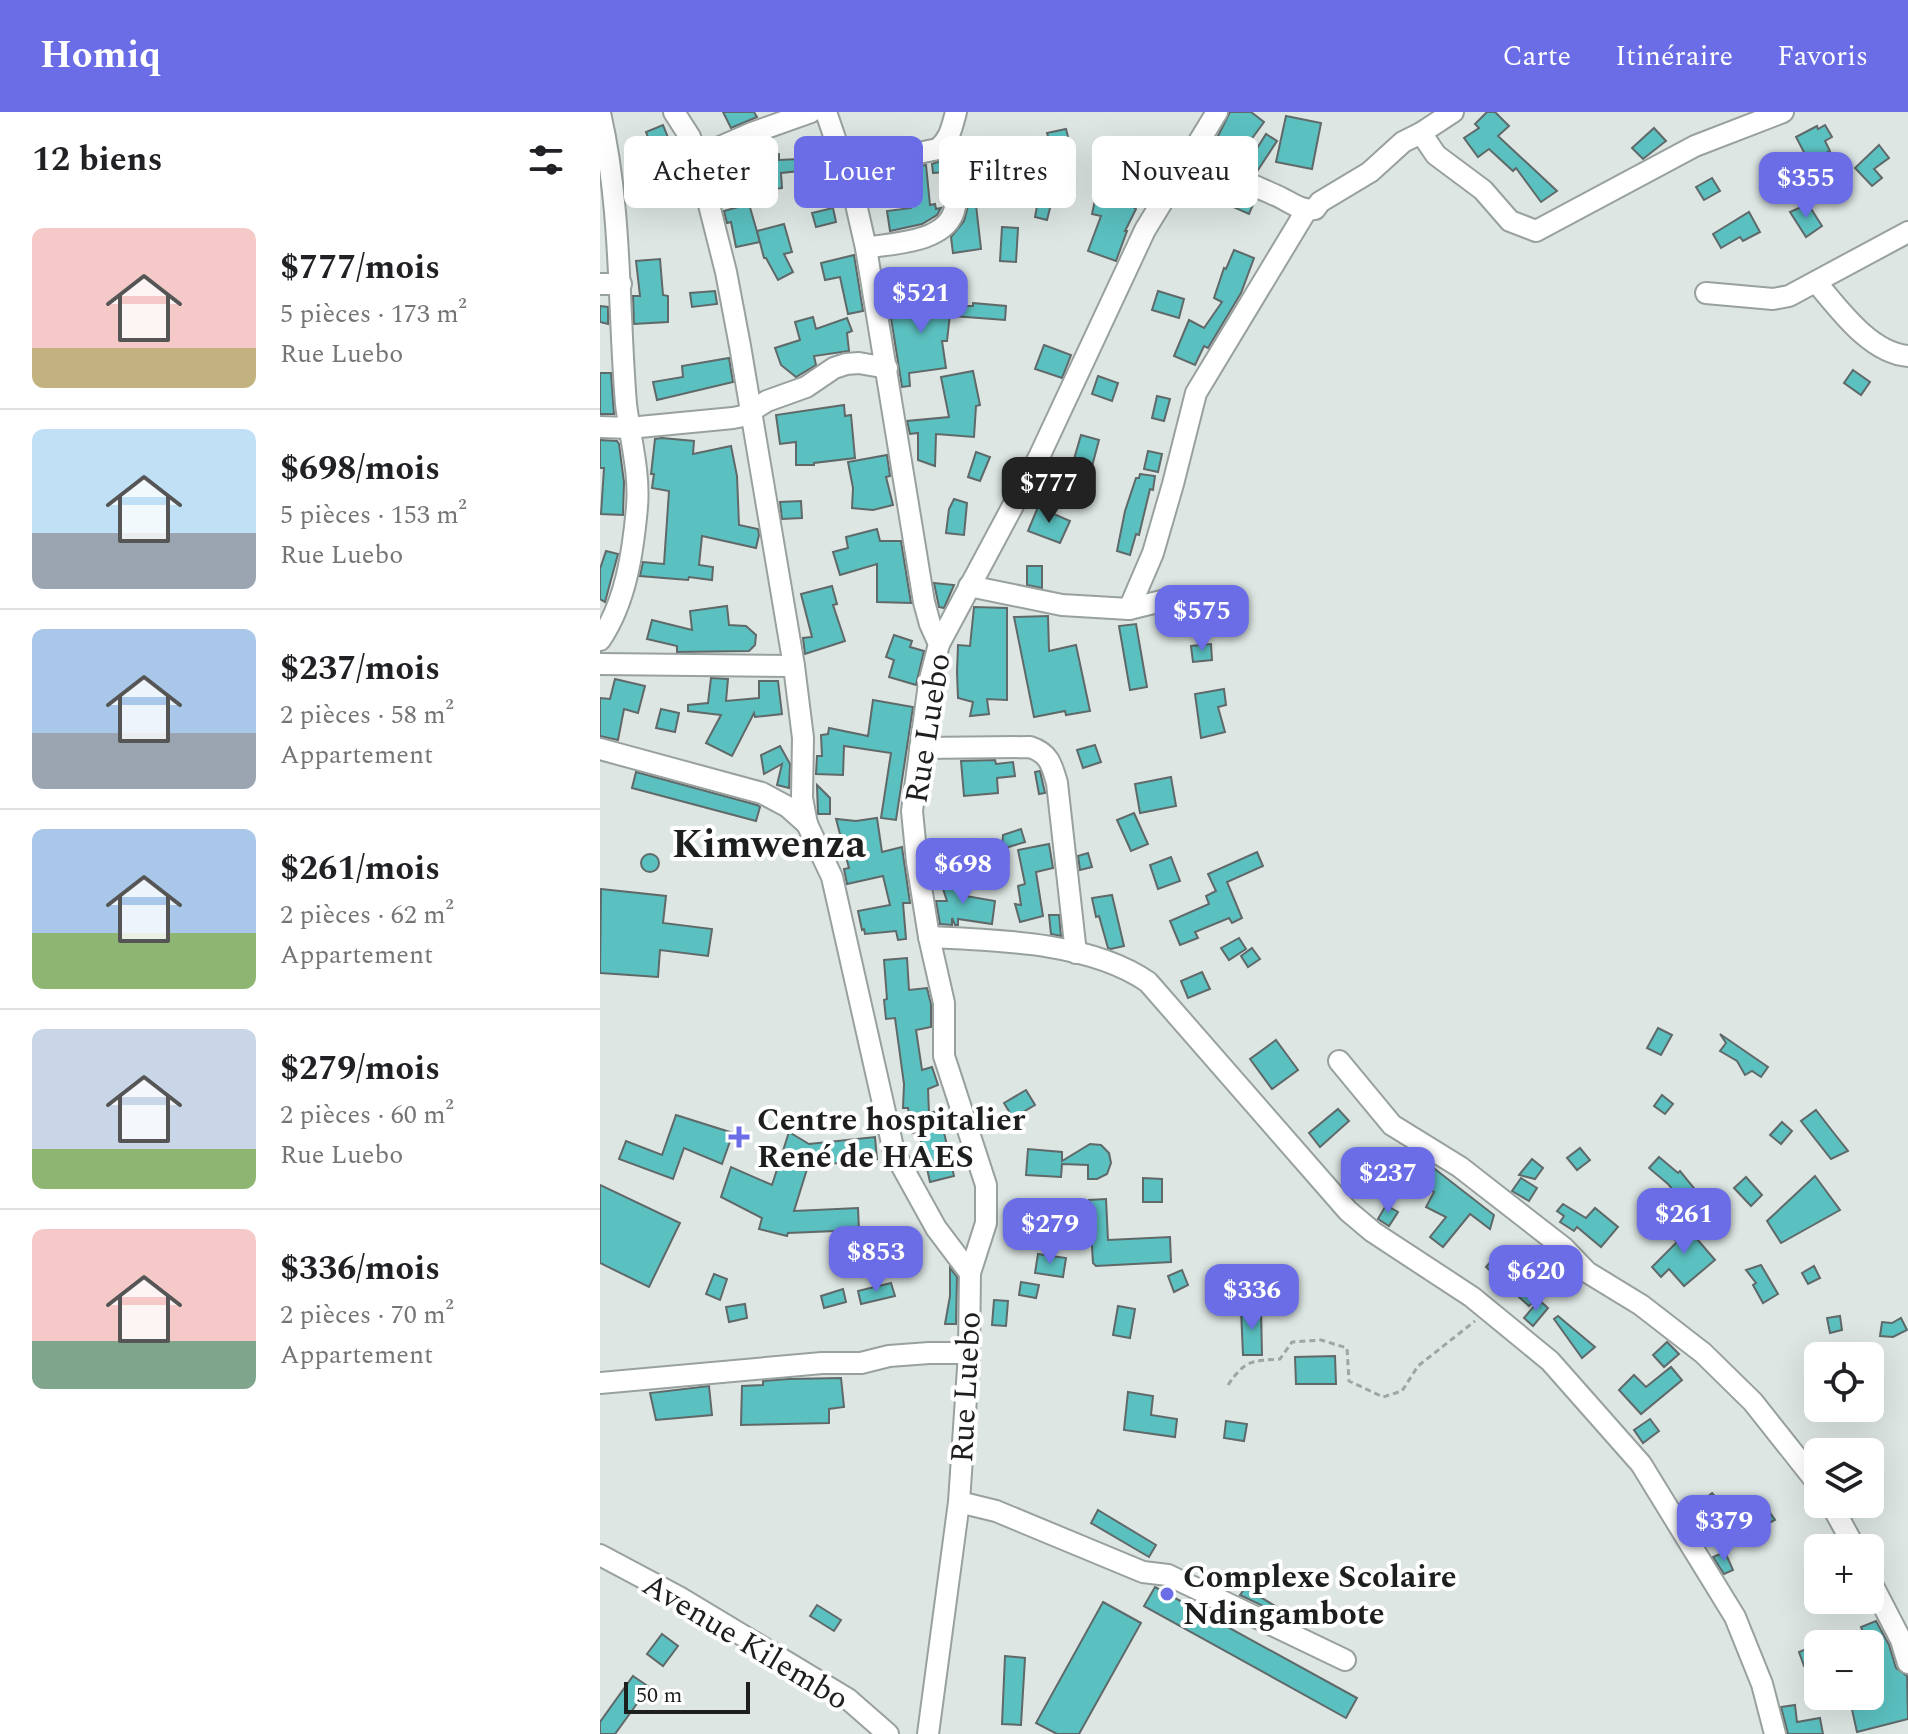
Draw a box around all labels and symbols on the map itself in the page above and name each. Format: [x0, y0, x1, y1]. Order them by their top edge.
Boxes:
pin: $355 [1759, 152, 1853, 220]
pin: $521 [874, 267, 968, 335]
pin: $777 [1002, 457, 1096, 525]
pin: $575 [1155, 585, 1249, 653]
street label: Rue Luebo [892, 650, 965, 807]
district label: Kimwenza [672, 815, 866, 876]
pin: $698 [916, 838, 1010, 906]
place label: Centre hospitalier René de HAES [757, 1096, 1026, 1182]
marker: Centre hospitalier René de HAES [728, 1126, 750, 1148]
pin: $237 [1341, 1147, 1435, 1215]
pin: $261 [1637, 1188, 1731, 1256]
pin: $279 [1003, 1198, 1097, 1266]
pin: $853 [829, 1226, 923, 1294]
pin: $620 [1489, 1245, 1583, 1313]
pin: $336 [1205, 1264, 1299, 1332]
street label: Rue Luebo [938, 1310, 995, 1464]
pin: $379 [1677, 1495, 1771, 1563]
place label: Complexe Scolaire Ndingambote [1183, 1553, 1457, 1639]
street label: Avenue Kilembo [632, 1561, 858, 1723]
marker: Complexe Scolaire Ndingambote [1158, 1585, 1176, 1603]
scale bar [624, 1678, 750, 1714]

